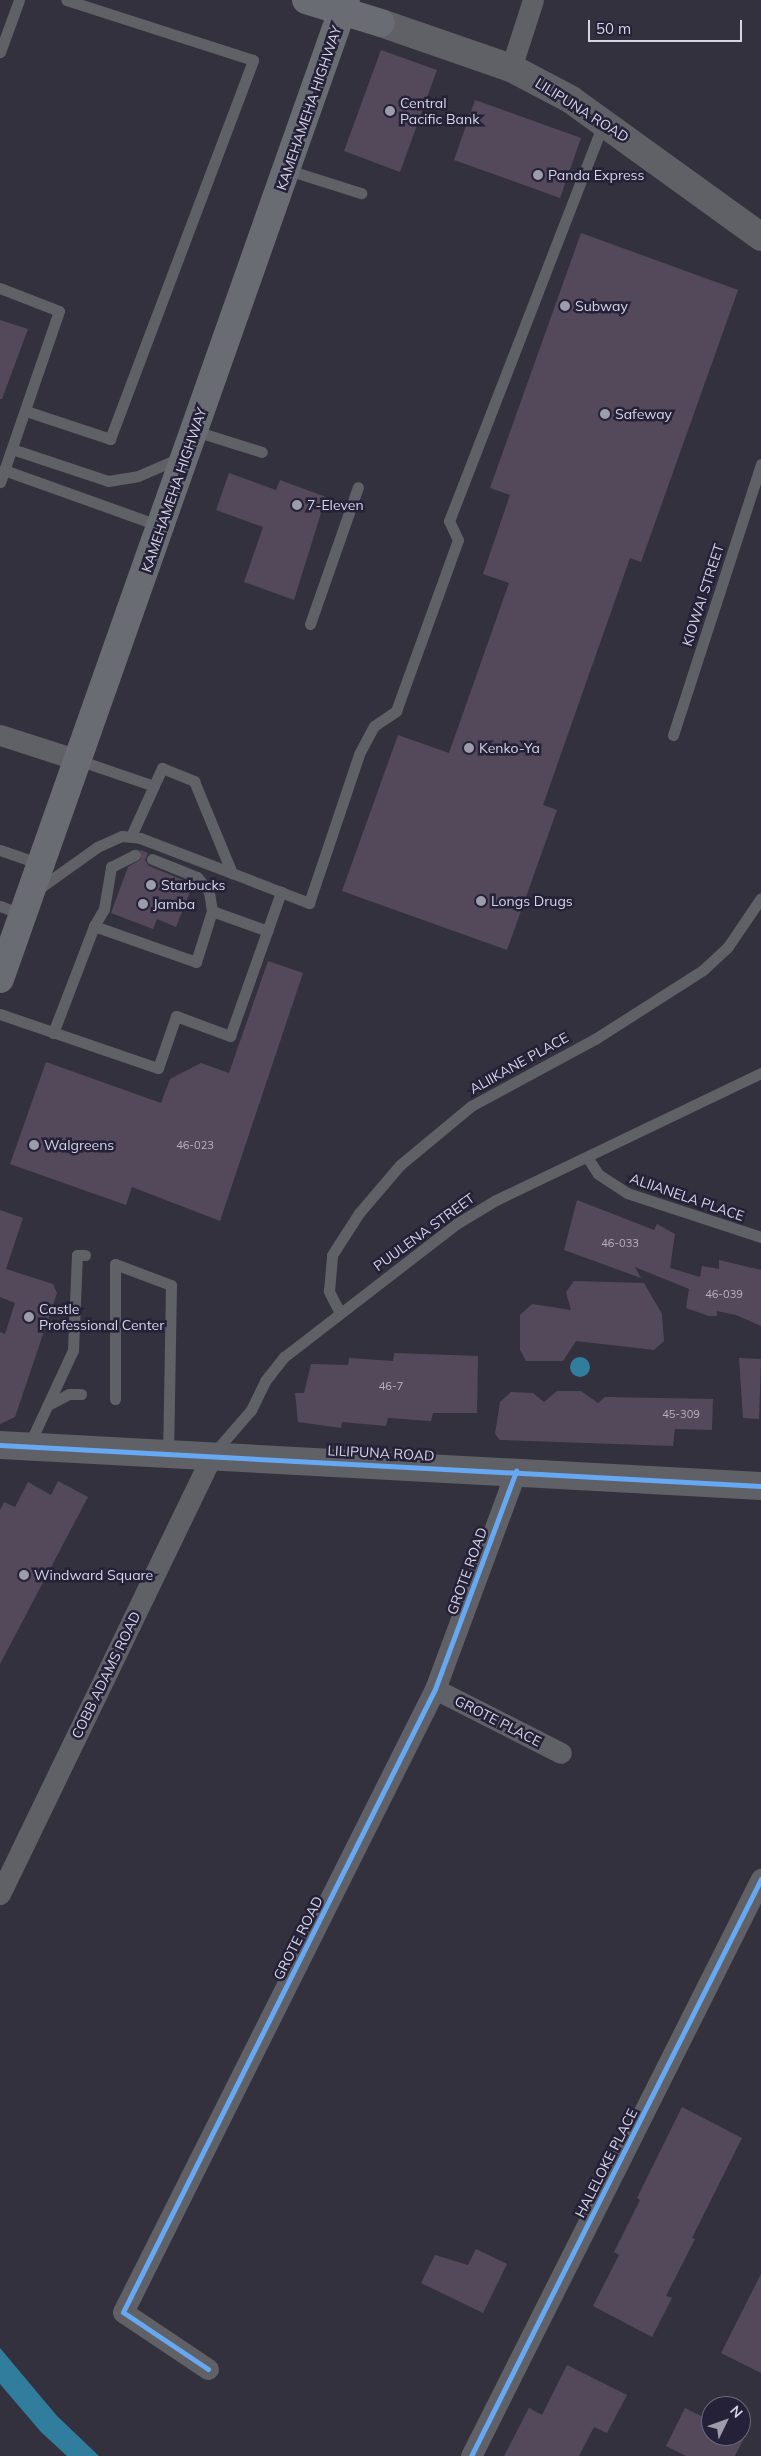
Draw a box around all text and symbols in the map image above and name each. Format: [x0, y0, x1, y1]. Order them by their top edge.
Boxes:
scale bar [591, 10, 745, 42]
text: 50 m [596, 19, 631, 38]
street label: KAMEHAMEHA HIGHWAY [273, 24, 345, 192]
street label: LILIPUNA ROAD [532, 74, 632, 146]
place label: Central Pacific Bank [400, 95, 479, 128]
marker: Central Pacific Bank [384, 105, 396, 117]
place label: Panda Express [548, 167, 644, 183]
marker: Panda Express [532, 169, 544, 181]
place label: Subway [575, 298, 628, 314]
marker: Subway [559, 300, 571, 312]
street label: KAMEHAMEHA HIGHWAY [138, 406, 210, 574]
place label: Safeway [615, 406, 672, 422]
marker: Safeway [599, 408, 611, 420]
place label: 7-Eleven [307, 497, 364, 513]
marker: 7-Eleven [291, 499, 303, 511]
street label: KIOWAI STREET [679, 542, 727, 648]
place label: Kenko-Ya [479, 740, 540, 756]
marker: Kenko-Ya [463, 742, 475, 754]
place label: Starbucks [161, 877, 226, 893]
marker: Starbucks [145, 879, 157, 891]
place label: Longs Drugs [491, 893, 573, 909]
marker: Longs Drugs [475, 895, 487, 907]
place label: Jamba [153, 896, 195, 912]
marker: Jamba [137, 898, 149, 910]
street label: ALIIKANE PLACE [467, 1029, 571, 1097]
place label: Walgreens [44, 1137, 114, 1153]
house number: 46-023 [176, 1138, 214, 1152]
marker: Walgreens [28, 1139, 40, 1151]
street label: ALIIANELA PLACE [628, 1170, 746, 1224]
street label: PUULENA STREET [370, 1190, 478, 1274]
house number: 46-033 [601, 1236, 639, 1250]
house number: 46-039 [705, 1287, 743, 1301]
place label: Castle Professional Center [39, 1301, 164, 1334]
marker: Castle Professional Center [23, 1311, 35, 1323]
house number: 46-7 [379, 1379, 403, 1393]
house number: 45-309 [662, 1407, 700, 1421]
street label: LILIPUNA ROAD [327, 1442, 435, 1464]
street label: GROTE ROAD [443, 1525, 491, 1617]
place label: Windward Square [34, 1567, 153, 1583]
marker: Windward Square [18, 1569, 30, 1581]
street label: COBB ADAMS ROAD [68, 1609, 144, 1741]
street label: GROTE PLACE [452, 1692, 544, 1750]
street label: GROTE ROAD [270, 1893, 326, 1983]
street label: HALELOKE PLACE [571, 2106, 641, 2220]
north arrow [701, 2396, 751, 2446]
text: N [726, 2402, 747, 2422]

